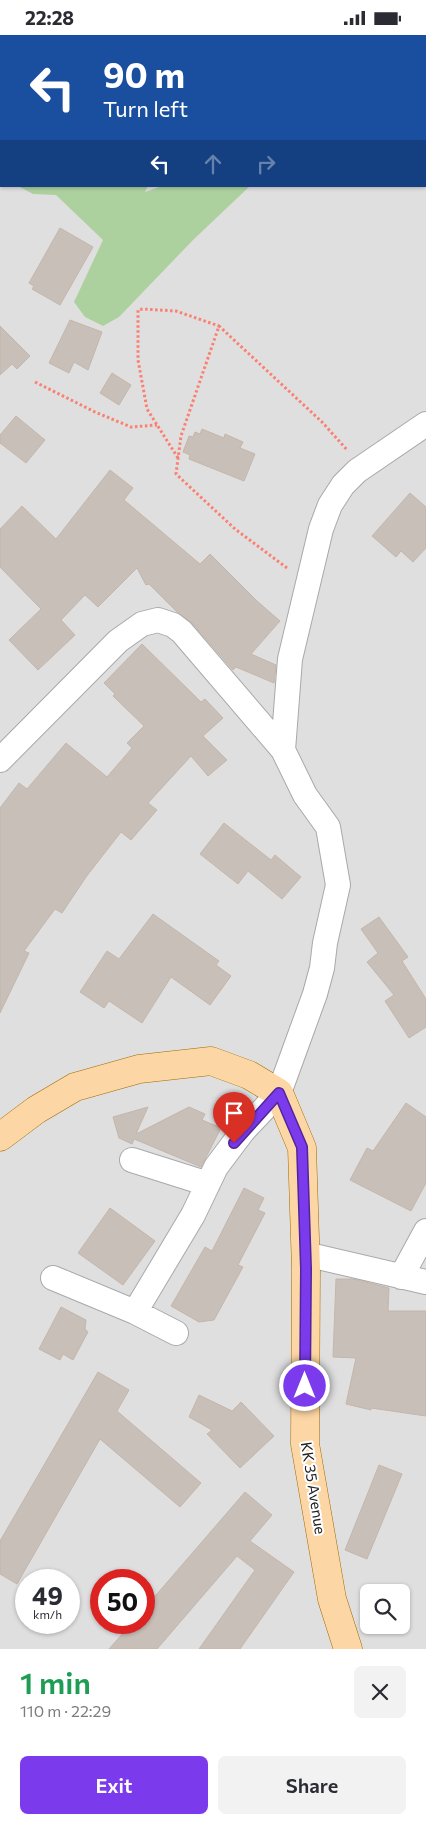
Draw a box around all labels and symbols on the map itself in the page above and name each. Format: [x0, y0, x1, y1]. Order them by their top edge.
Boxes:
pin [213, 1092, 255, 1143]
position arrow [278, 1359, 330, 1411]
street label: KK 35 Avenue [298, 1440, 330, 1535]
speed limit sign: 50 [90, 1569, 155, 1634]

